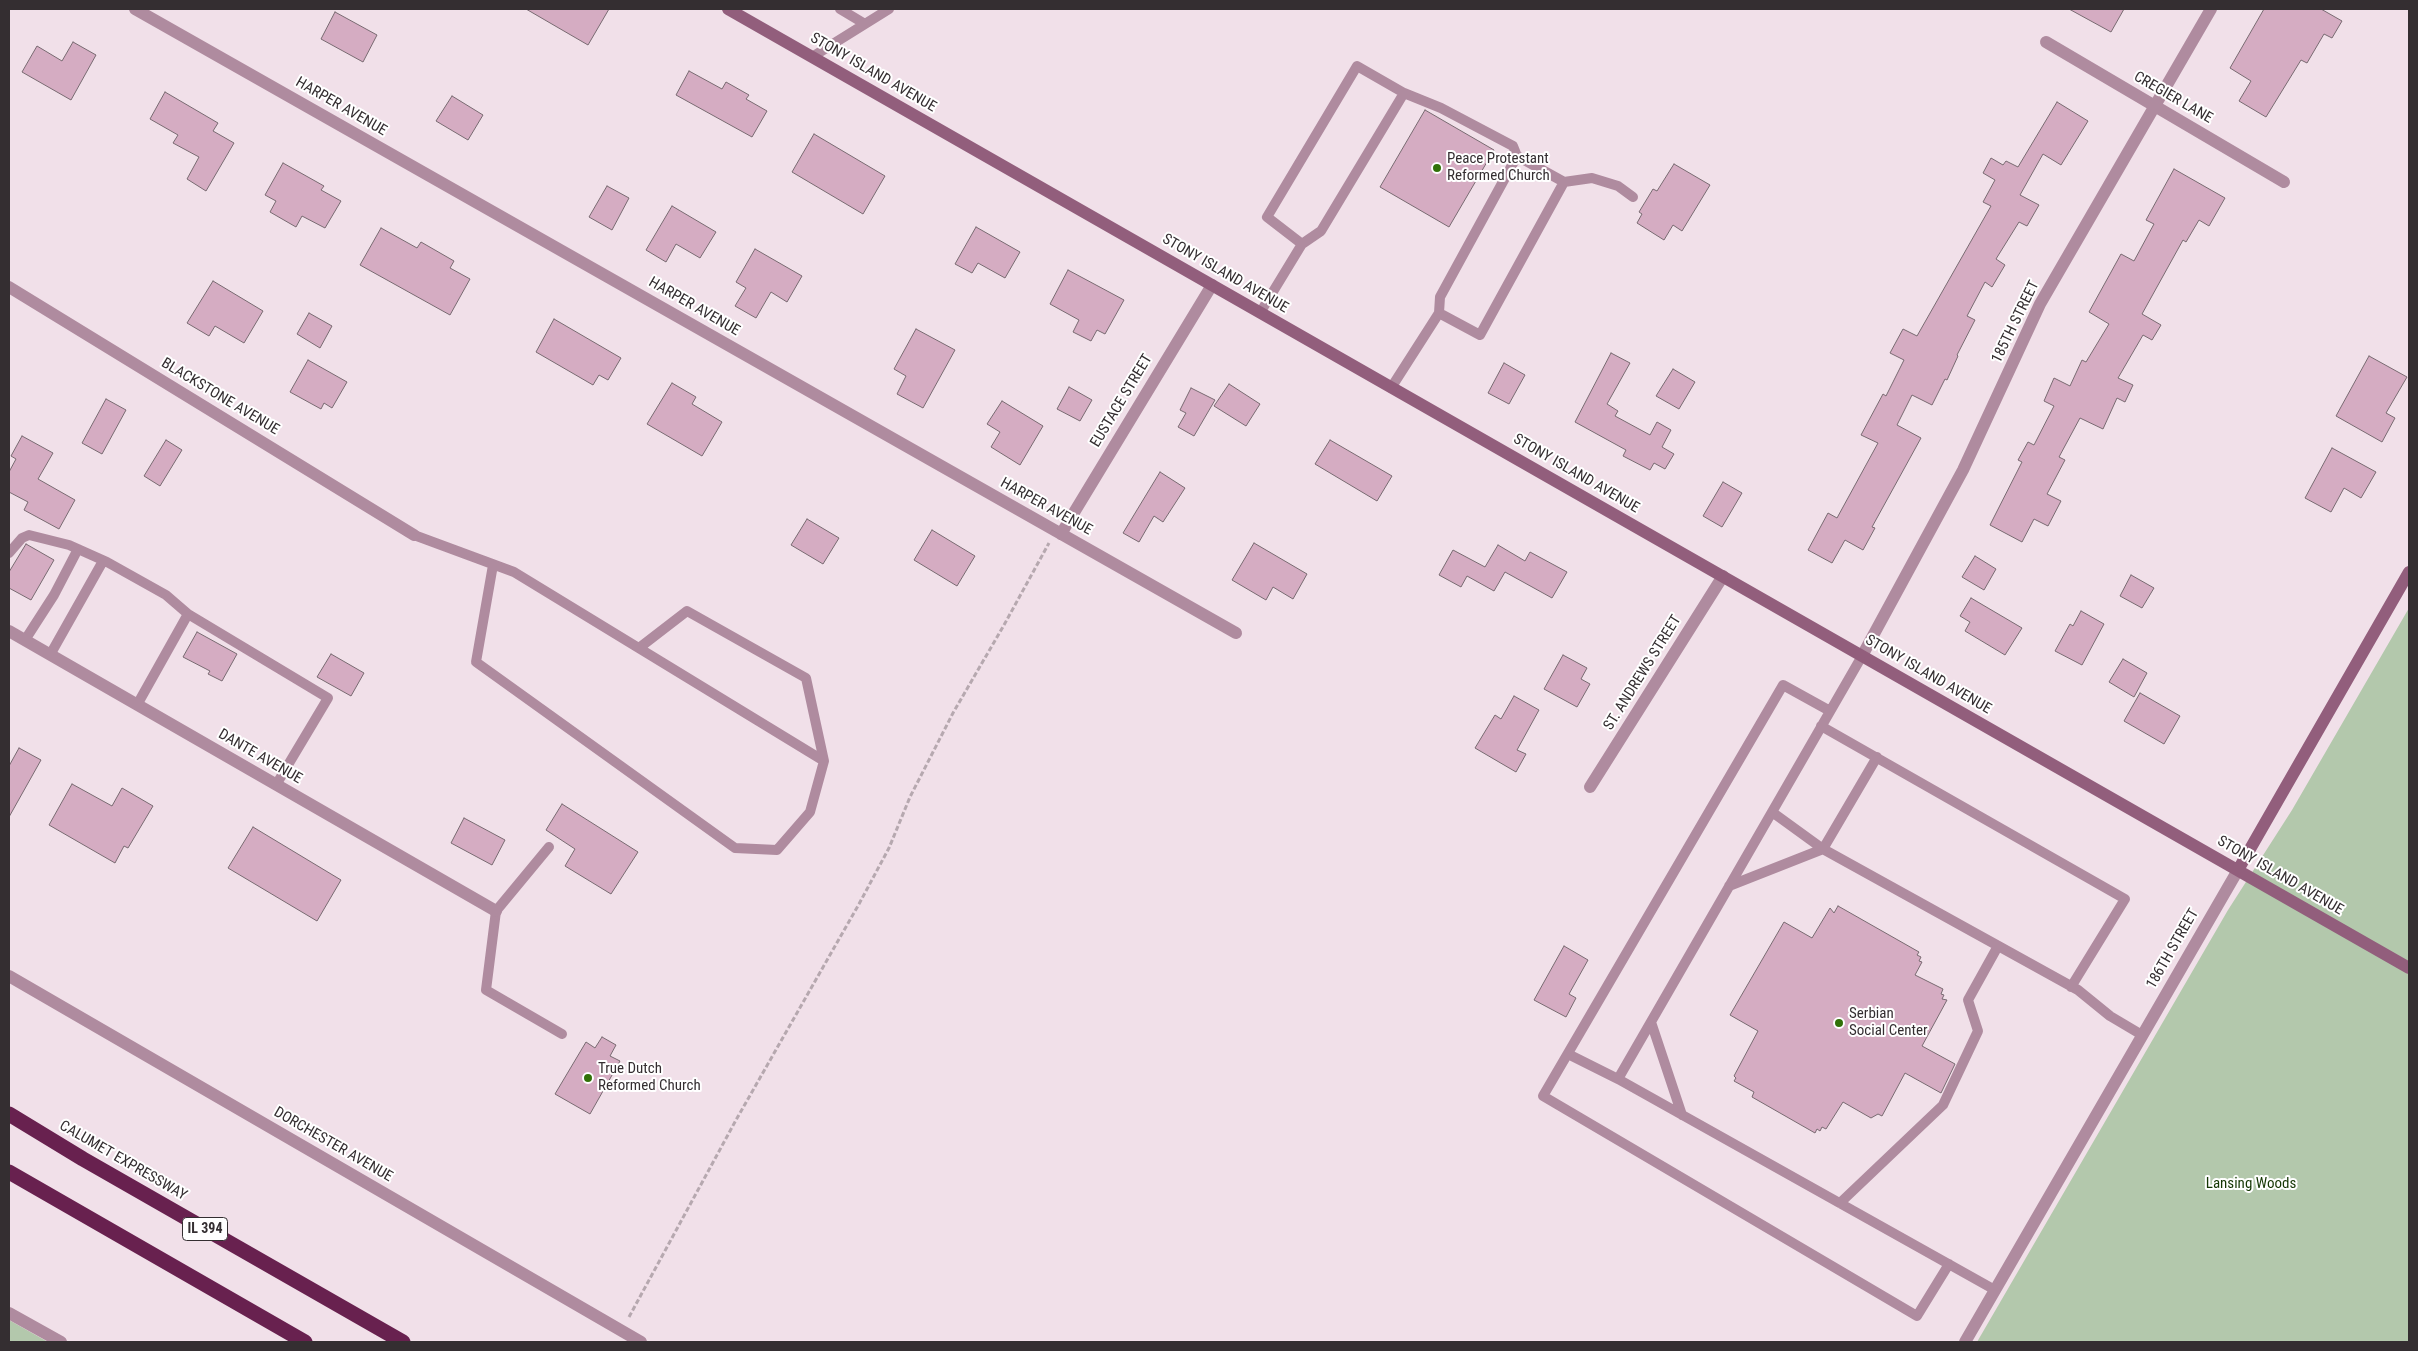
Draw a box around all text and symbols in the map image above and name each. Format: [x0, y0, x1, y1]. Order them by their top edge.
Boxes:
street label: STONY ISLAND AVENUE [807, 30, 939, 116]
street label: CREGIER LANE [2130, 68, 2216, 128]
street label: HARPER AVENUE [292, 74, 390, 140]
place label: Peace Protestant Reformed Church [1447, 150, 1550, 185]
marker: Peace Protestant Reformed Church [1431, 162, 1443, 174]
street label: STONY ISLAND AVENUE [1159, 231, 1291, 317]
street label: HARPER AVENUE [645, 274, 743, 340]
street label: 185TH STREET [1988, 278, 2044, 366]
street label: EUSTACE STREET [1087, 351, 1157, 451]
street label: BLACKSTONE AVENUE [158, 355, 282, 439]
street label: STONY ISLAND AVENUE [1510, 431, 1642, 517]
street label: HARPER AVENUE [997, 474, 1095, 540]
street label: ST. ANDREWS STREET [1600, 612, 1686, 734]
street label: STONY ISLAND AVENUE [1862, 632, 1994, 718]
street label: DANTE AVENUE [215, 726, 305, 788]
street label: STONY ISLAND AVENUE [2214, 833, 2346, 919]
street label: 186TH STREET [2143, 906, 2203, 992]
place label: Serbian Social Center [1849, 1005, 1928, 1040]
marker: Serbian Social Center [1833, 1017, 1845, 1029]
place label: True Dutch Reformed Church [598, 1060, 701, 1095]
marker: True Dutch Reformed Church [582, 1072, 594, 1084]
street label: DORCHESTER AVENUE [270, 1104, 396, 1186]
street label: CALUMET EXPRESSWAY [56, 1117, 190, 1205]
park label: Lansing Woods [2206, 1175, 2296, 1193]
road number: IL 394 [182, 1218, 228, 1240]

